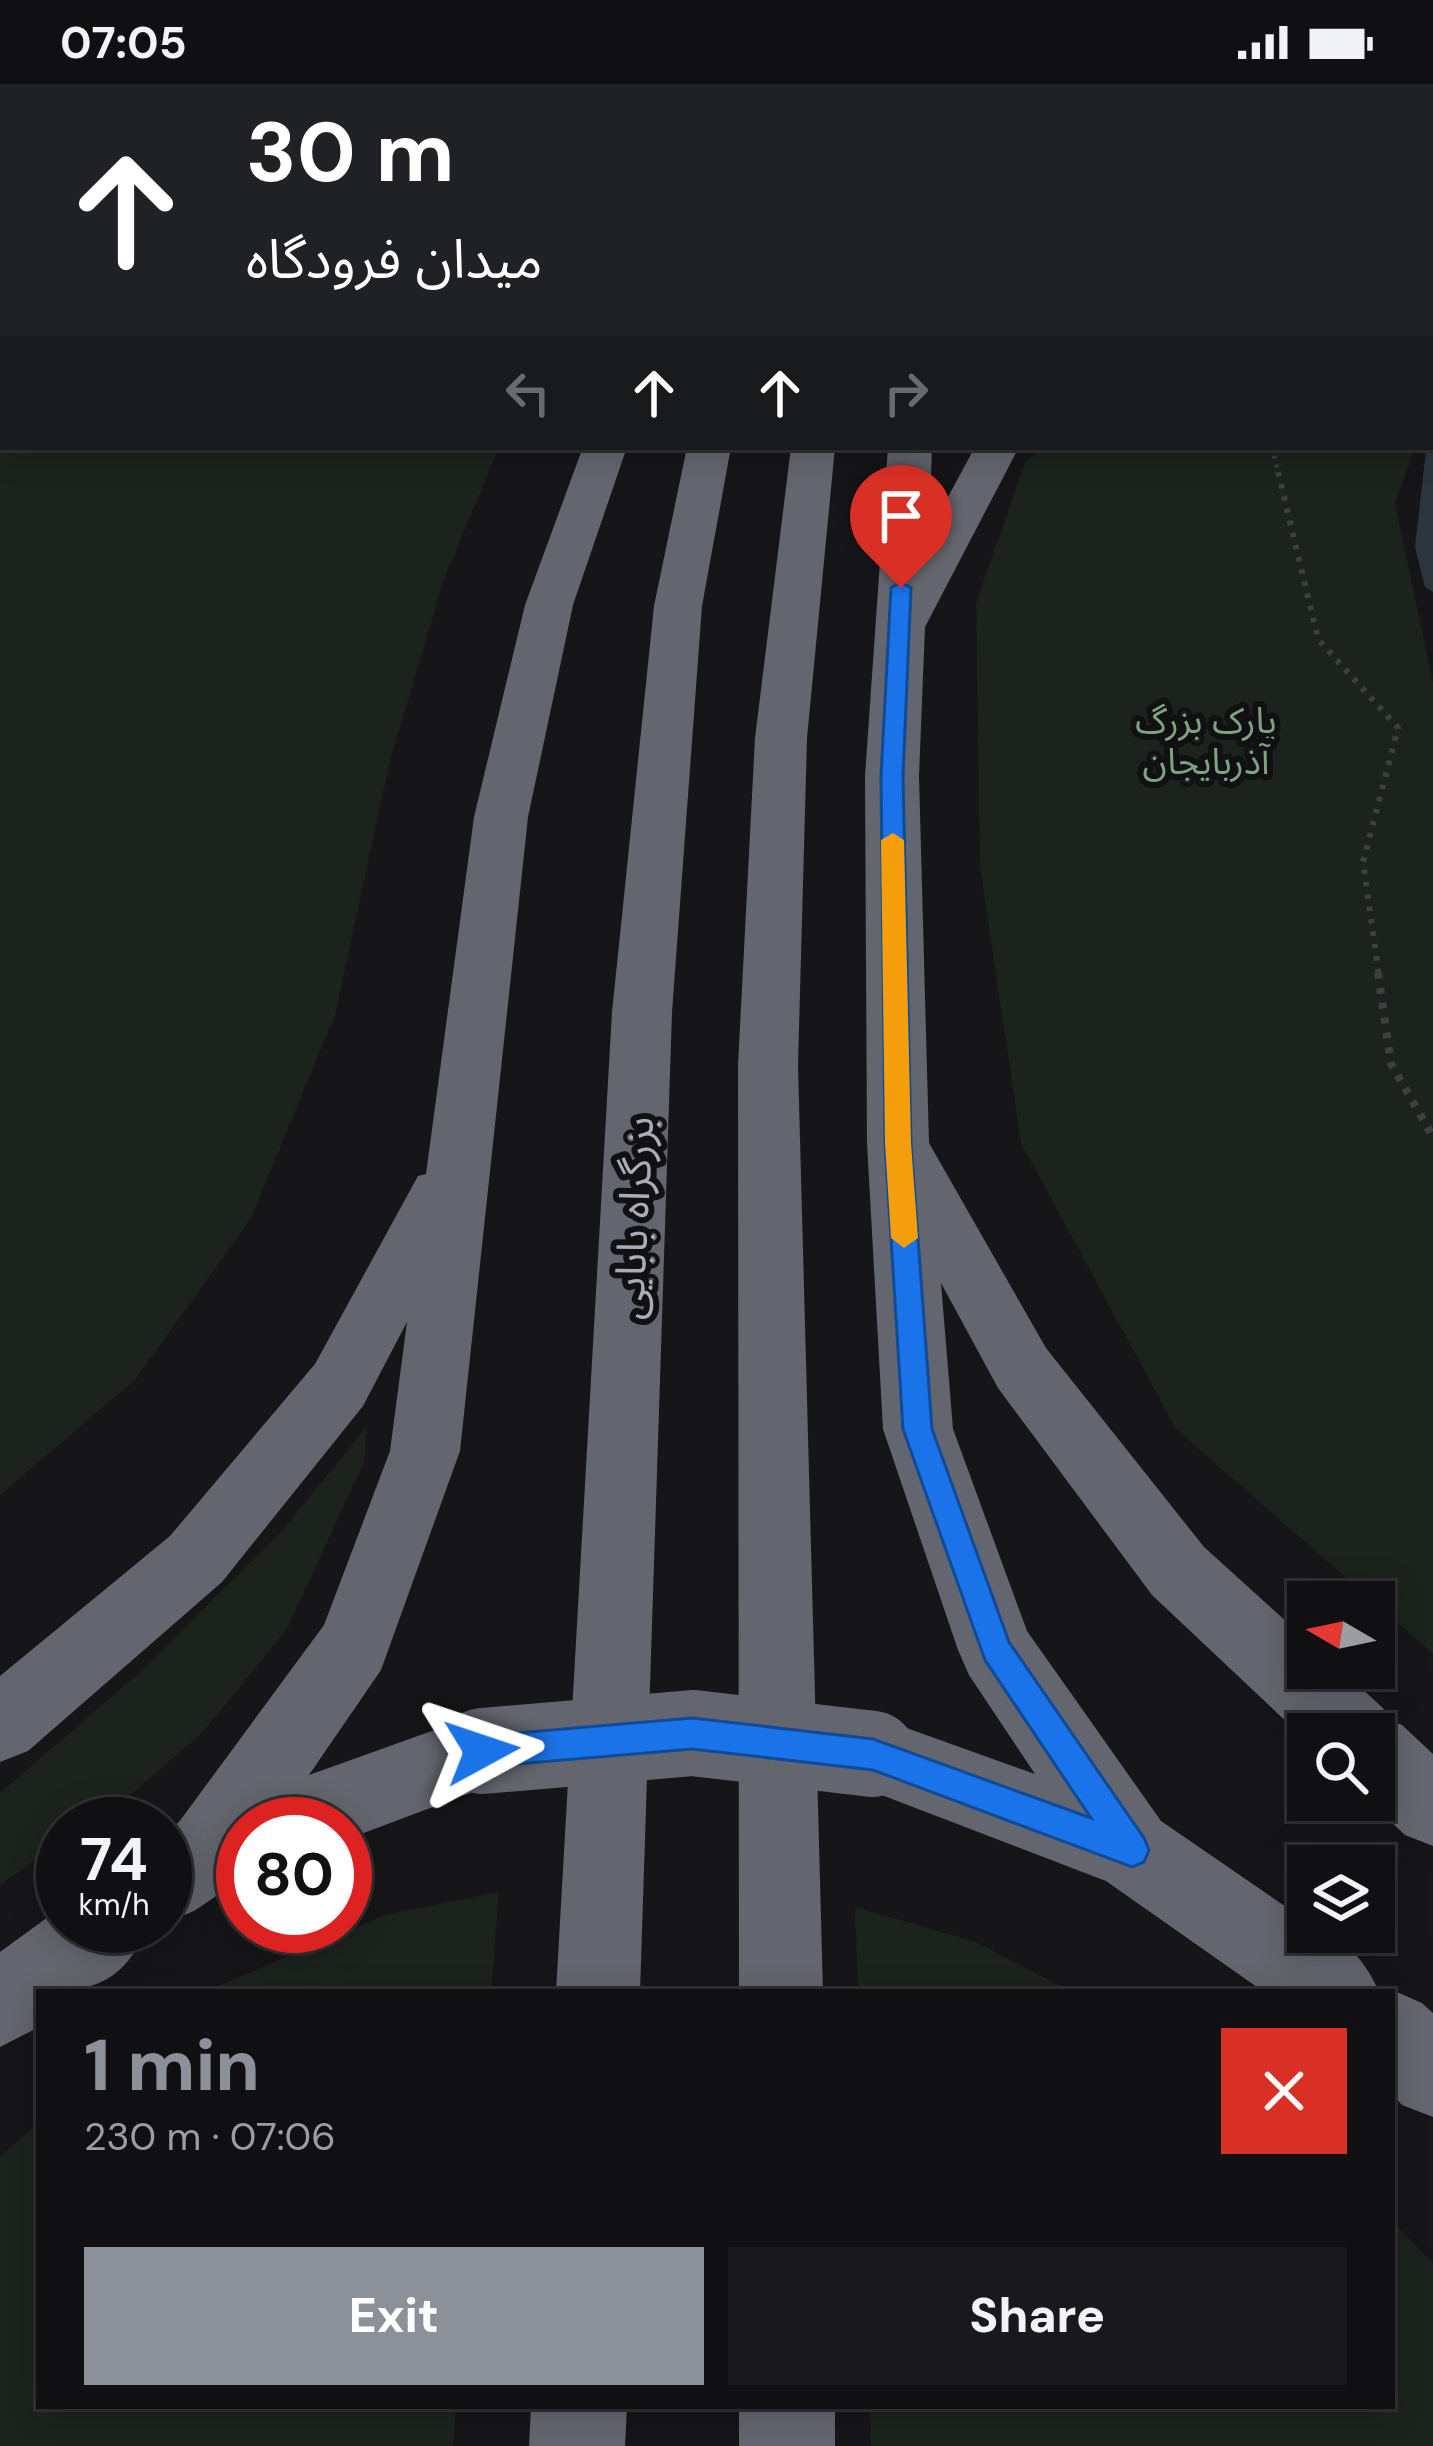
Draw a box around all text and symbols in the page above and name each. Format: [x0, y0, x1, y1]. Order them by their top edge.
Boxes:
text: 07:05 [60, 13, 187, 72]
text: 30 m [246, 98, 455, 207]
icon: ahead [48, 132, 204, 288]
text: میدان فرودگاه [246, 224, 543, 295]
icon: left [495, 360, 561, 426]
icon: ahead [621, 360, 687, 426]
icon: ahead [747, 360, 813, 426]
icon: right [873, 360, 939, 426]
pin [850, 465, 952, 588]
icon: arrive [868, 483, 934, 549]
park label: پارک بزرگ آذربایجان [1135, 697, 1277, 785]
street label: بزرگراه بابایی [601, 1115, 666, 1321]
north arrow [1287, 1581, 1395, 1689]
map controls [1287, 1581, 1395, 1953]
position arrow [419, 1688, 545, 1814]
button: search [1287, 1713, 1395, 1821]
speed limit sign: 80 [216, 1797, 372, 1953]
text: 74 [80, 1820, 148, 1899]
button: layers [1287, 1845, 1395, 1953]
text: km/h [79, 1885, 149, 1924]
text: 1 min [84, 2019, 260, 2112]
button: close [1221, 2028, 1347, 2154]
text: 230 m · 07:06 [84, 2111, 336, 2162]
button: Exit [84, 2247, 704, 2385]
button: Share [728, 2247, 1347, 2385]

